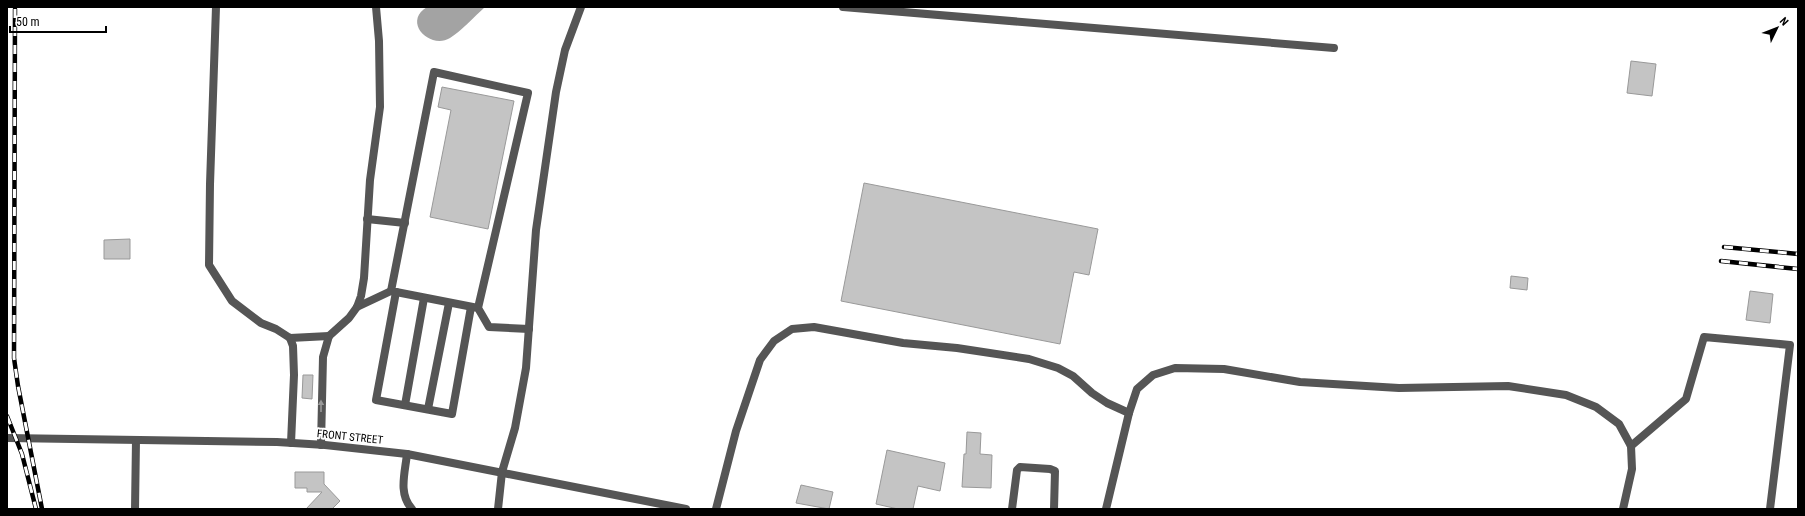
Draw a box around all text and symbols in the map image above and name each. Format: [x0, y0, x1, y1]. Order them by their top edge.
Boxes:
scale bar [10, 8, 106, 34]
north arrow [1757, 8, 1797, 48]
text: 50 m [16, 15, 40, 29]
text: N [1777, 15, 1791, 29]
one-way arrow [318, 399, 324, 412]
street label: FRONT STREET [316, 427, 384, 447]

